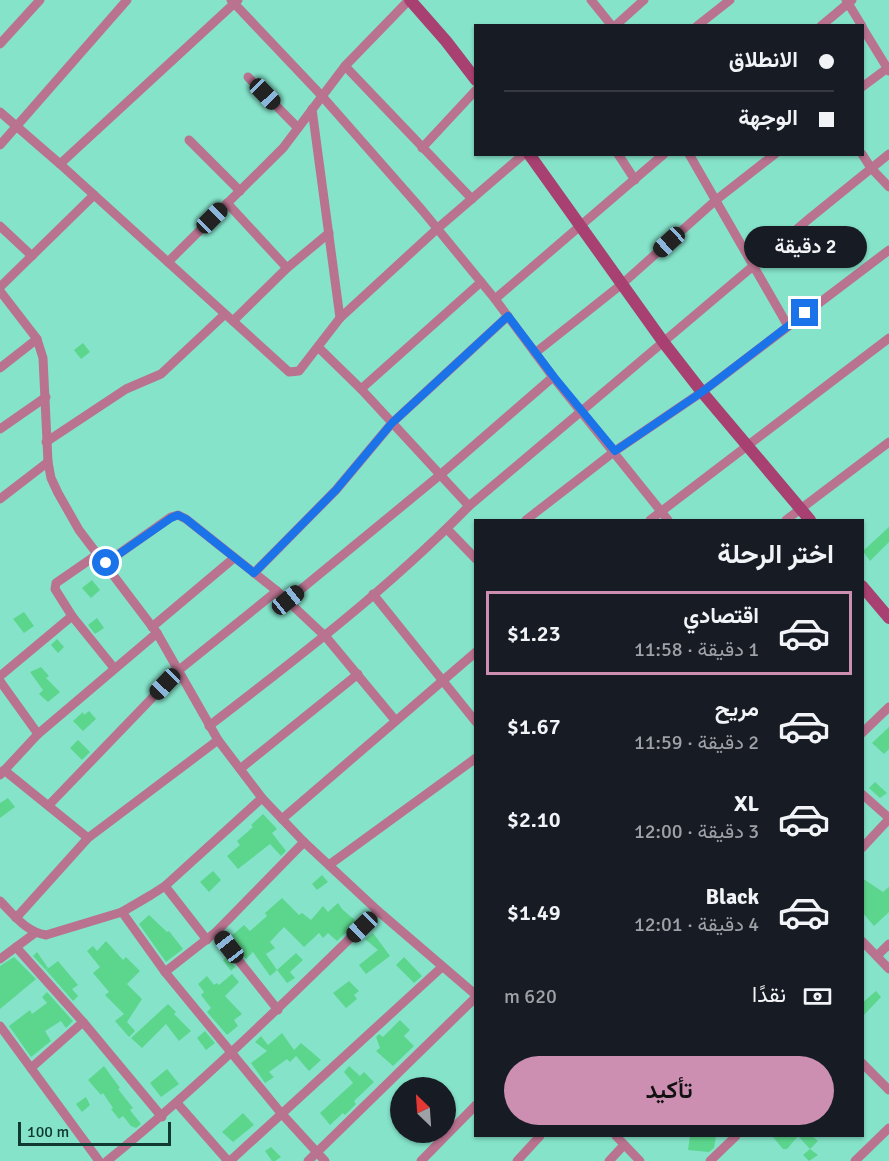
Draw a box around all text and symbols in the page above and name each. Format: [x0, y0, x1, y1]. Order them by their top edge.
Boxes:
text: الانطلاق [729, 46, 798, 73]
car [246, 75, 284, 113]
text: الوجهة [738, 104, 798, 131]
car [193, 199, 231, 237]
car [650, 223, 688, 261]
callout: 2 دقيقة [744, 226, 866, 268]
text: 2 دقيقة [774, 234, 837, 259]
route end [791, 299, 818, 326]
text: اختر الرحلة [717, 538, 834, 571]
route start [92, 549, 119, 576]
car [268, 582, 308, 618]
text: اقتصادي [683, 602, 759, 629]
icon: car [777, 606, 831, 660]
text: $1.23 [507, 620, 561, 647]
text: 1 دقيقة · 11:58 [634, 637, 759, 662]
car [146, 665, 184, 703]
text: مريح [715, 695, 759, 722]
icon: car [777, 699, 831, 753]
text: $1.67 [507, 713, 561, 740]
text: 2 دقيقة · 11:59 [634, 730, 759, 755]
text: XL [734, 790, 759, 817]
icon: car [777, 792, 831, 846]
text: $2.10 [507, 806, 561, 833]
text: 3 دقيقة · 12:00 [634, 819, 759, 844]
text: Black [705, 883, 759, 910]
icon: car [777, 885, 831, 939]
text: $1.49 [507, 899, 561, 926]
car [343, 908, 381, 946]
text: 4 دقيقة · 12:01 [634, 912, 759, 937]
car [211, 927, 247, 967]
icon: cash [801, 980, 834, 1013]
text: نقدًا [752, 981, 786, 1008]
text: 620 m [504, 984, 557, 1009]
button: تأكيد [504, 1056, 834, 1125]
north arrow [390, 1077, 456, 1143]
map controls [390, 1077, 456, 1143]
scale bar [18, 1119, 171, 1146]
text: 100 m [27, 1122, 69, 1142]

